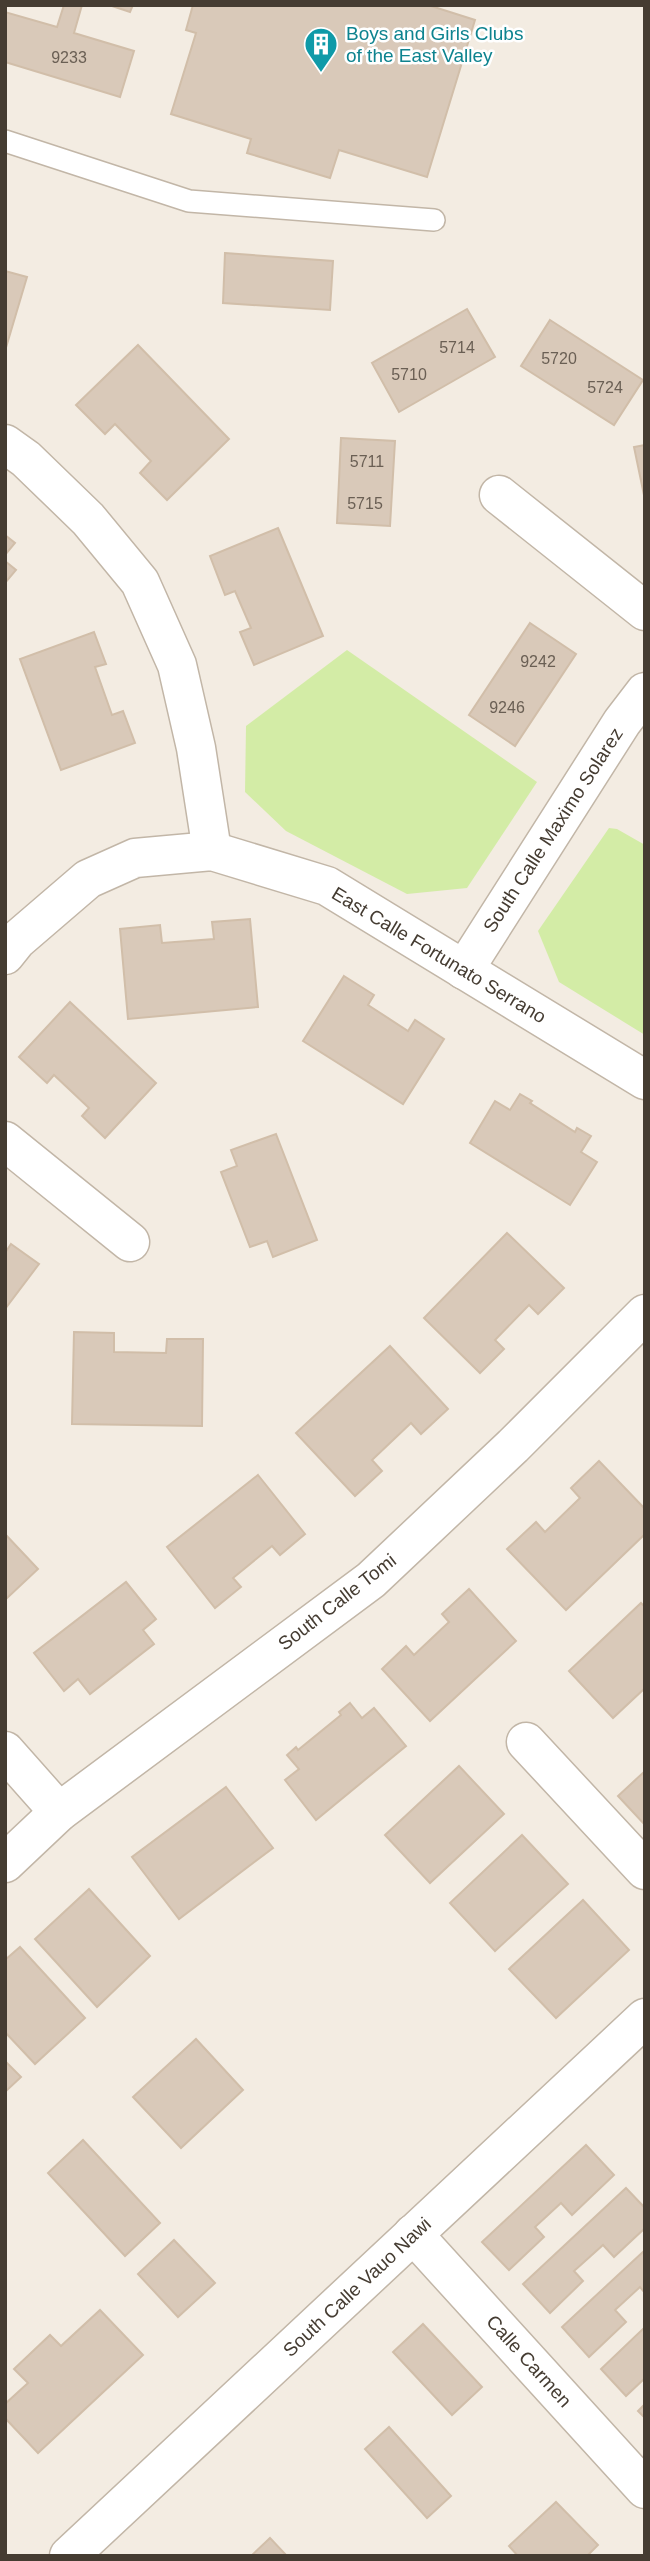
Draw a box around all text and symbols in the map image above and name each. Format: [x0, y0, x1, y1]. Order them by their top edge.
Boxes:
place label: Boys and Girls Clubs of the East Valley [346, 23, 523, 66]
building icon: Boys and Girls Clubs of the East Valley [302, 25, 340, 74]
house number: 9233 [51, 49, 87, 66]
house number: 5714 [439, 339, 475, 356]
house number: 5720 [541, 350, 577, 367]
house number: 5710 [391, 366, 427, 383]
house number: 5724 [587, 379, 623, 396]
house number: 5711 [350, 453, 384, 470]
house number: 5715 [347, 495, 383, 512]
house number: 9242 [520, 653, 556, 670]
house number: 9246 [489, 699, 525, 716]
street label: South Calle Maximo Solarez [479, 724, 627, 936]
street label: East Calle Fortunato Serrano [328, 883, 550, 1027]
street label: South Calle Tomi [274, 1550, 400, 1654]
street label: South Calle Vauo Nawi [279, 2213, 435, 2361]
street label: Calle Carmen [482, 2311, 576, 2411]

